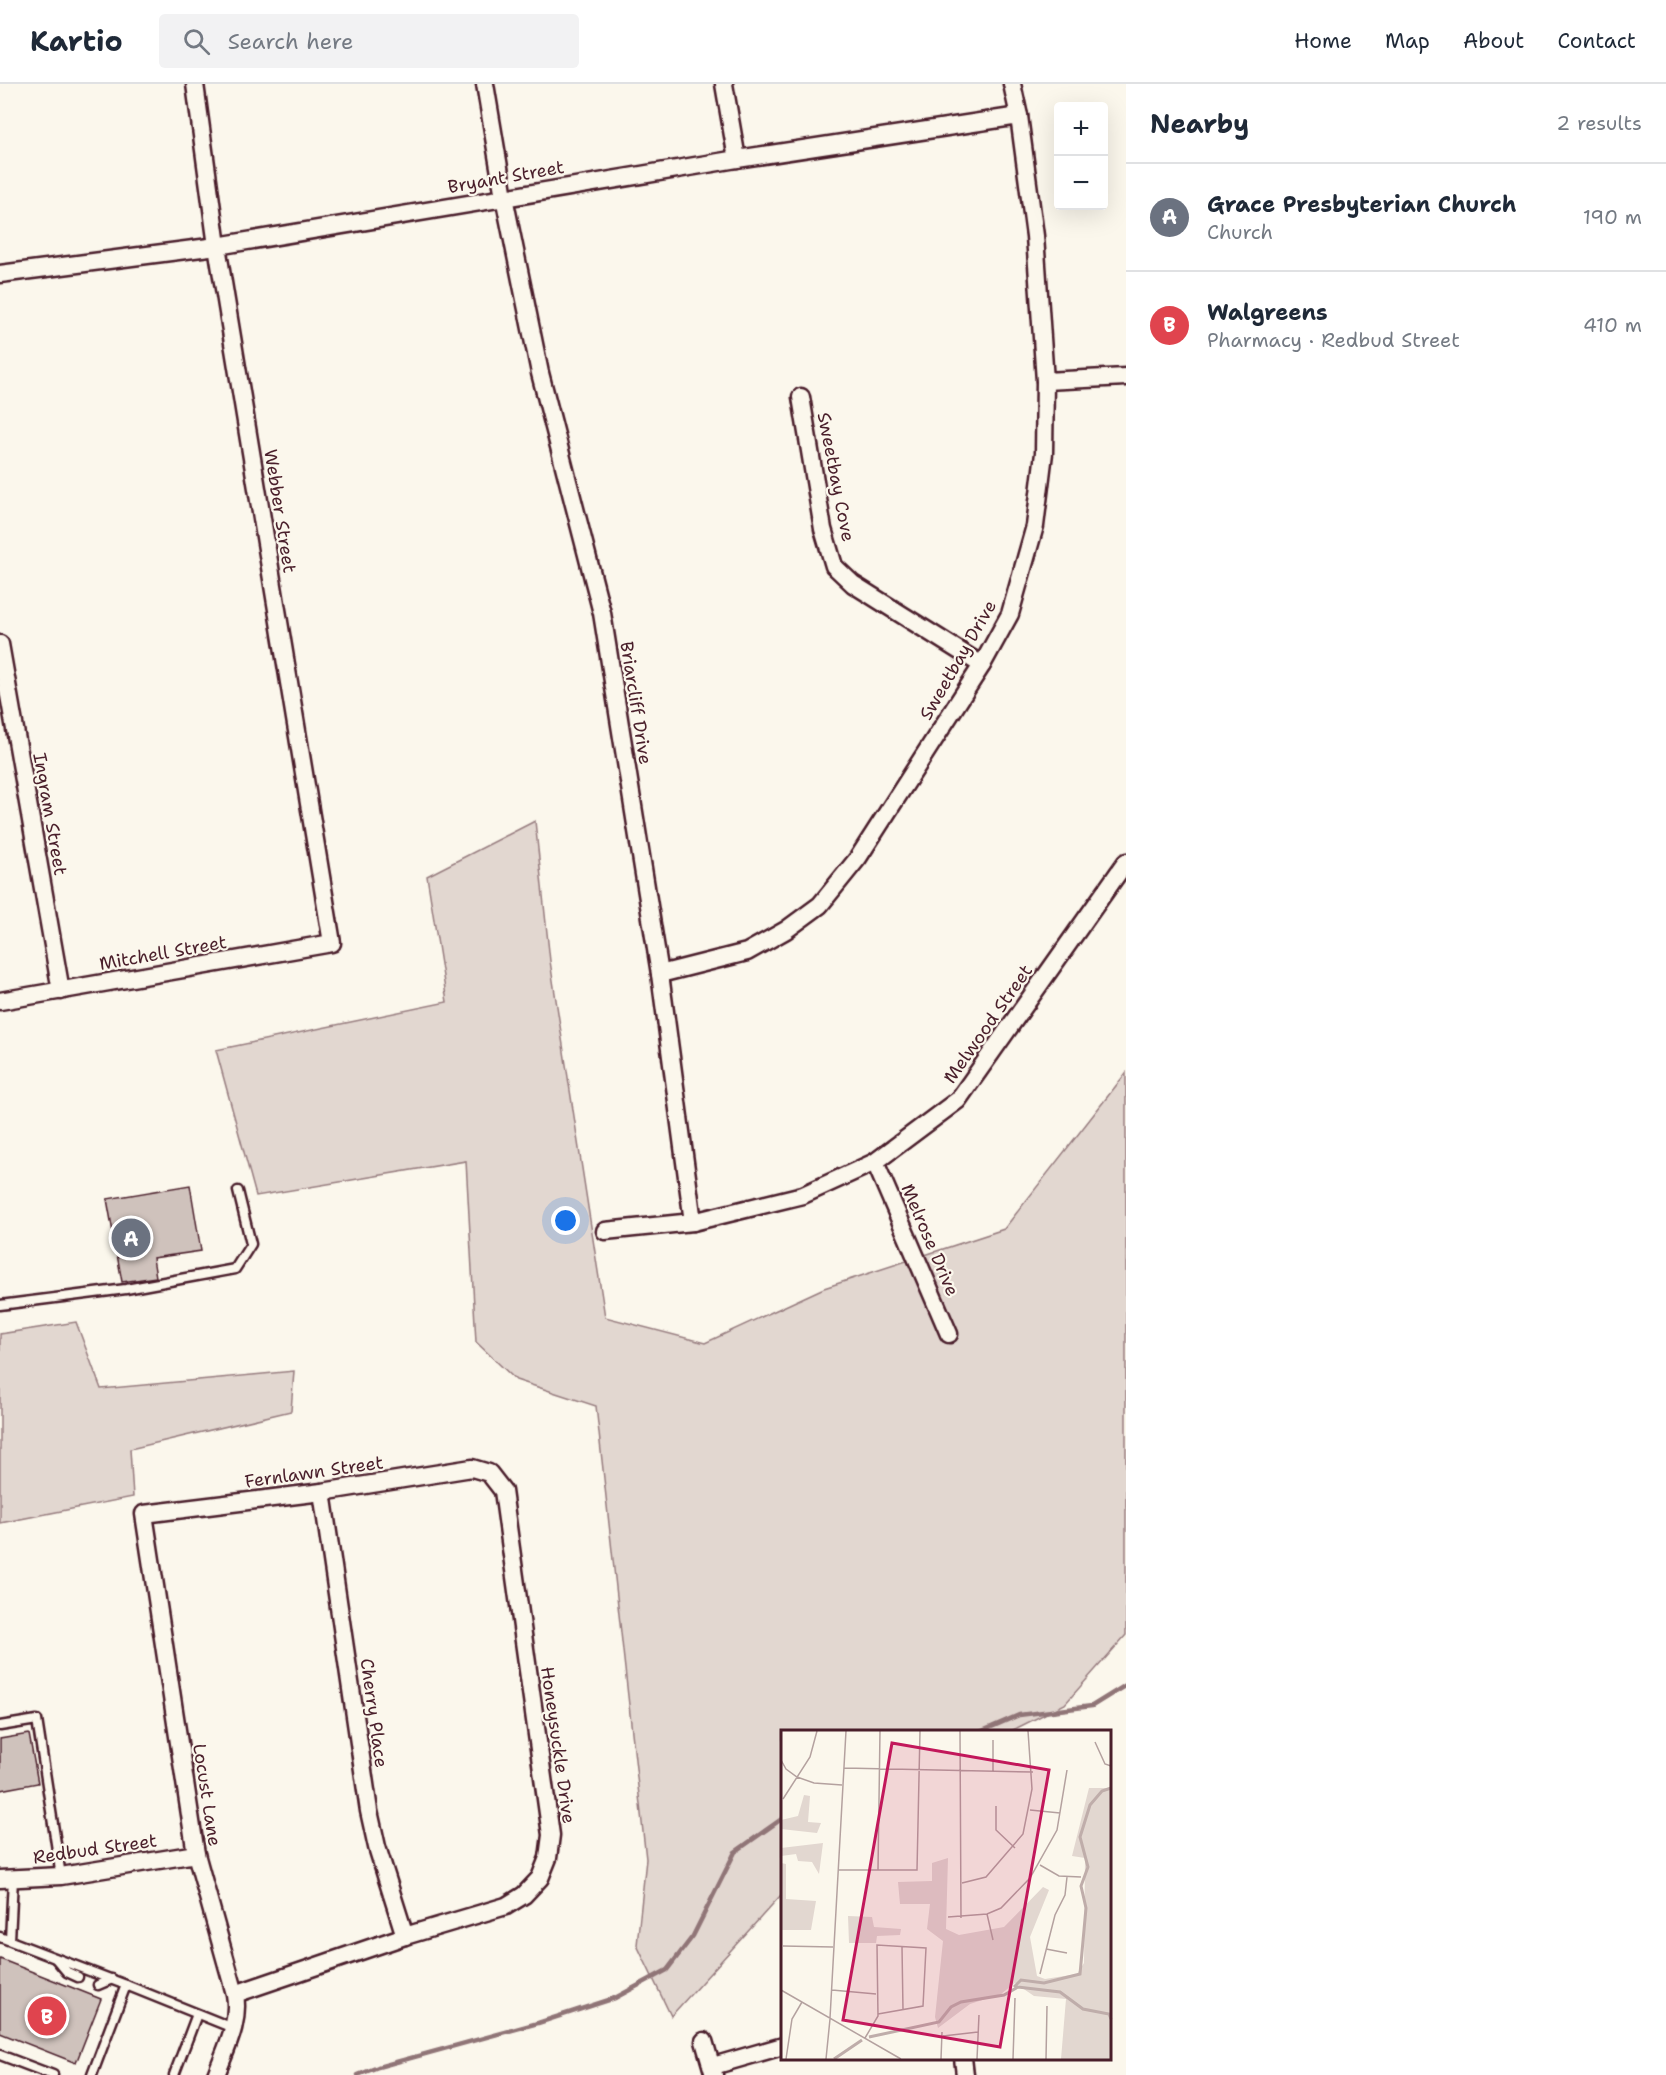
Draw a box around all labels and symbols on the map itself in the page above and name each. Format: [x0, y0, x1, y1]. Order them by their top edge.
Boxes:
street label: Bryant Street [446, 155, 566, 199]
street label: Sweetbay Cove [812, 410, 860, 544]
street label: Webber Street [258, 447, 302, 575]
street label: Sweetbay Drive [914, 596, 1002, 724]
street label: Briarcliff Drive [614, 640, 658, 766]
street label: Ingram Street [27, 751, 73, 877]
street label: Mitchell Street [97, 930, 229, 976]
street label: Melwood Street [938, 960, 1038, 1088]
street label: Melrose Drive [896, 1180, 964, 1300]
your location [551, 1206, 580, 1235]
pin: A [112, 1216, 150, 1260]
street label: Fernlawn Street [243, 1450, 385, 1494]
street label: Cherry Place [354, 1657, 394, 1769]
street label: Honeysuckle Drive [535, 1665, 581, 1825]
inset map [781, 1730, 1111, 2060]
street label: Locust Lane [187, 1742, 227, 1848]
street label: Redbud Street [32, 1828, 159, 1870]
pin: B [28, 1994, 66, 2038]

